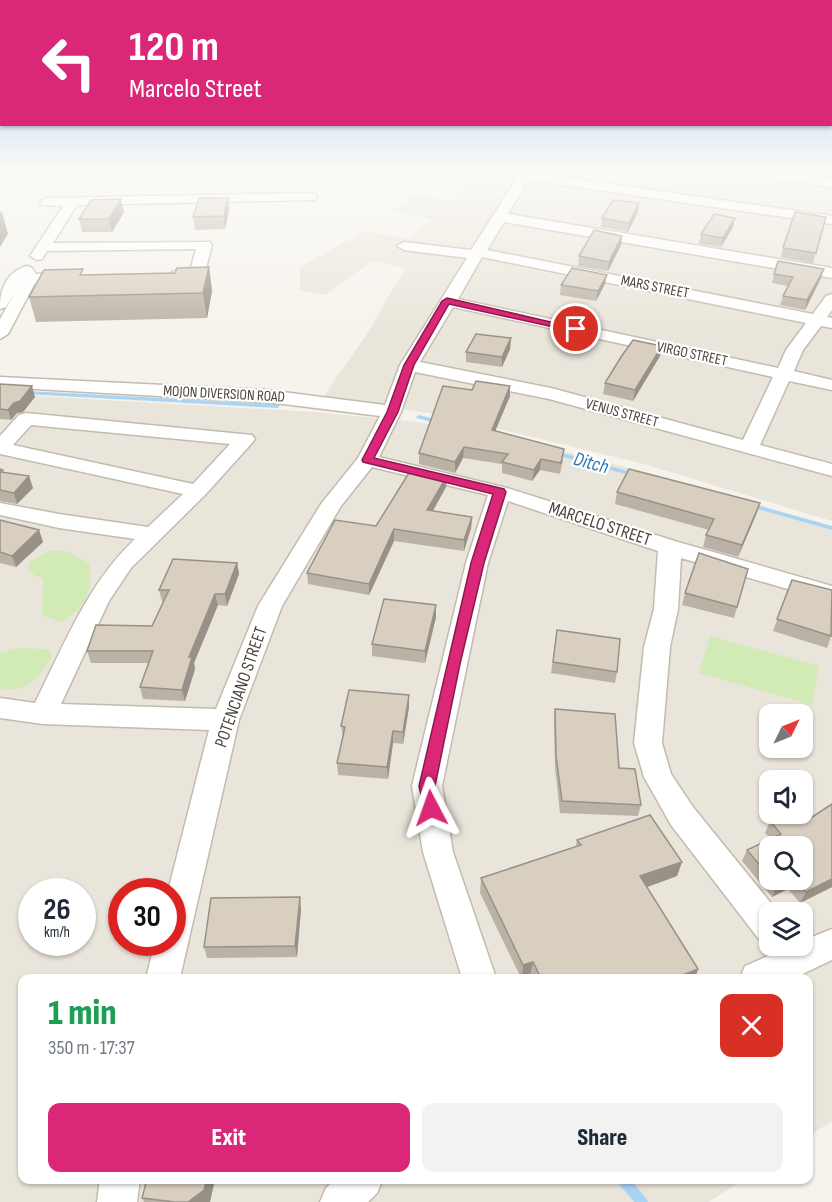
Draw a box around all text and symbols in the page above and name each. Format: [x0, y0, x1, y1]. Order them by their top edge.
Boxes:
text: 120 m [129, 22, 219, 73]
icon: left [30, 24, 108, 102]
text: Marcelo Street [129, 73, 262, 105]
street label: MARS STREET [619, 271, 691, 303]
pin [550, 303, 601, 354]
icon: arrive [559, 312, 592, 345]
street label: VIRGO STREET [655, 337, 729, 371]
street label: MOJON DIVERSION ROAD [163, 381, 285, 407]
street label: VENUS STREET [584, 394, 660, 432]
water label: Ditch [571, 447, 611, 479]
street label: MARCELO STREET [546, 498, 654, 550]
street label: POTENCIANO STREET [210, 624, 272, 750]
north arrow [759, 704, 813, 758]
map controls [759, 704, 813, 956]
button: sound [759, 770, 813, 824]
position arrow [399, 776, 463, 840]
button: search [759, 836, 813, 890]
speed limit sign: 30 [108, 878, 186, 956]
text: 26 [43, 892, 71, 928]
button: layers [759, 902, 813, 956]
text: km/h [44, 923, 70, 942]
text: 1 min [48, 992, 116, 1035]
button: close [720, 994, 783, 1057]
text: 350 m · 17:37 [48, 1036, 135, 1060]
button: Exit [48, 1103, 410, 1172]
button: Share [422, 1103, 783, 1172]

